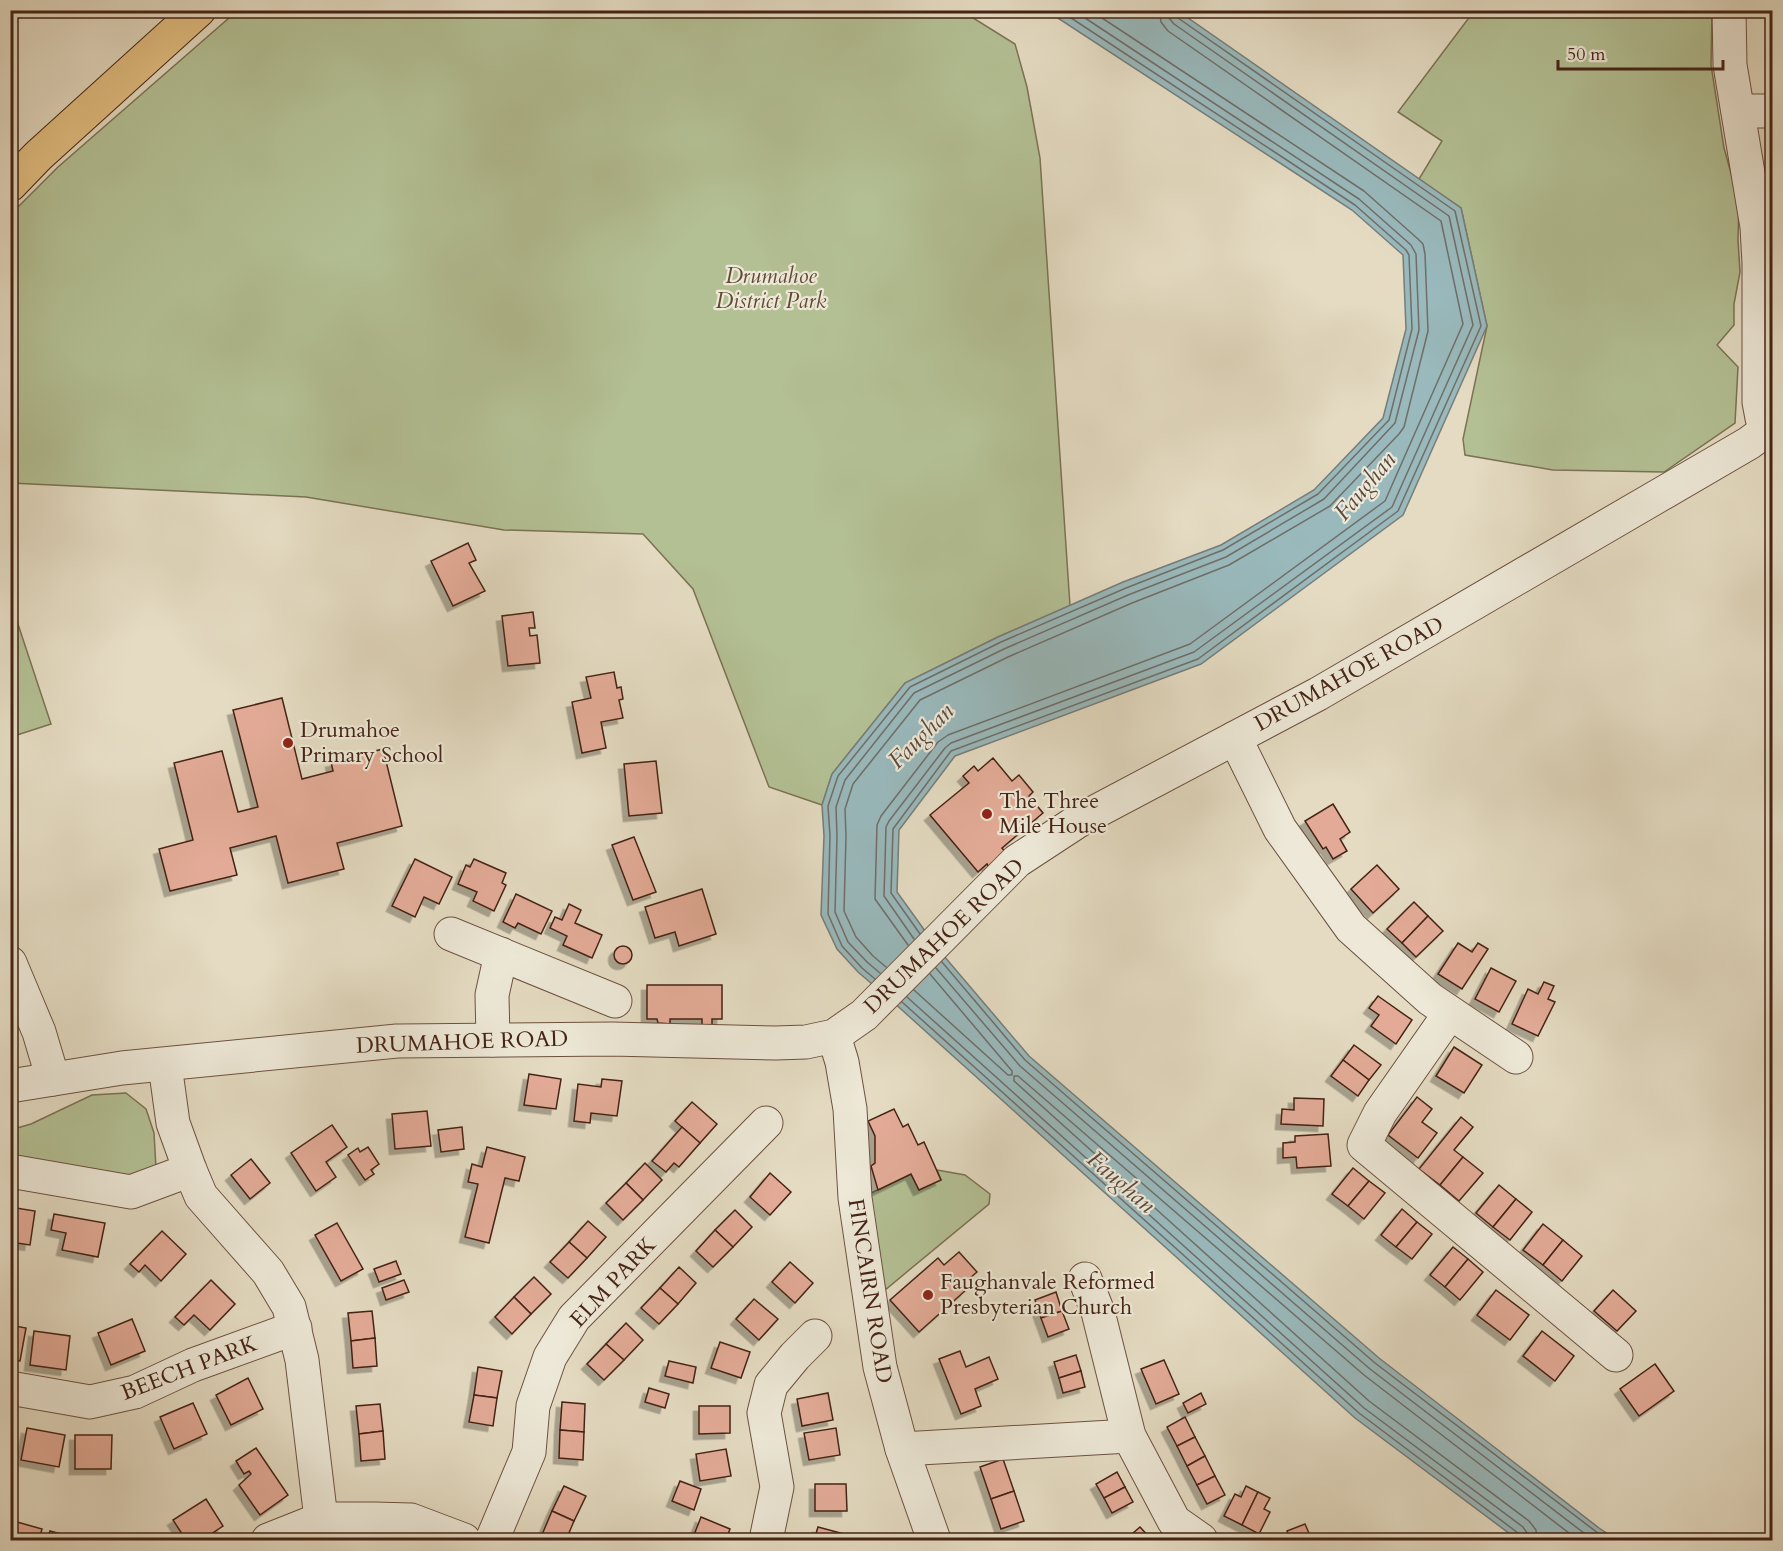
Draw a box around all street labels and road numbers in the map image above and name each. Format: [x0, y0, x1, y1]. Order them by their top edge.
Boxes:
street label: DRUMAHOE ROAD [1249, 609, 1449, 739]
street label: DRUMAHOE ROAD [857, 852, 1031, 1020]
street label: DRUMAHOE ROAD [355, 1023, 569, 1061]
street label: FINCAIRN ROAD [841, 1197, 899, 1385]
street label: ELM PARK [563, 1230, 663, 1334]
street label: BEECH PARK [117, 1328, 262, 1408]

